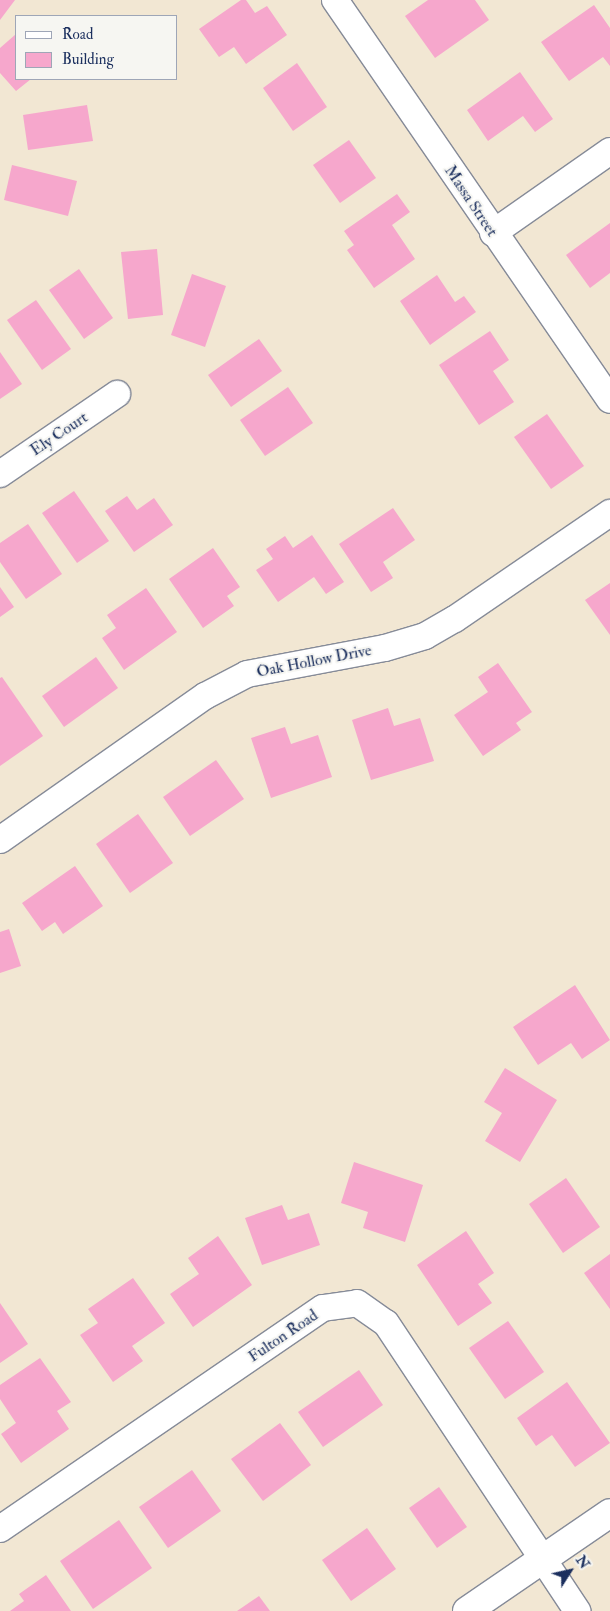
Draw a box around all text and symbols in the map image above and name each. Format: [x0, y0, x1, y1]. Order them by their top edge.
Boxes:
legend [15, 15, 178, 80]
text: Road [62, 25, 93, 44]
text: Building [62, 50, 114, 69]
street label: Massa Street [440, 162, 502, 240]
street label: Ely Court [27, 408, 91, 460]
street label: Oak Hollow Drive [255, 640, 373, 682]
street label: Fulton Road [245, 1306, 321, 1366]
north arrow [545, 1546, 595, 1596]
text: N [572, 1552, 593, 1572]

